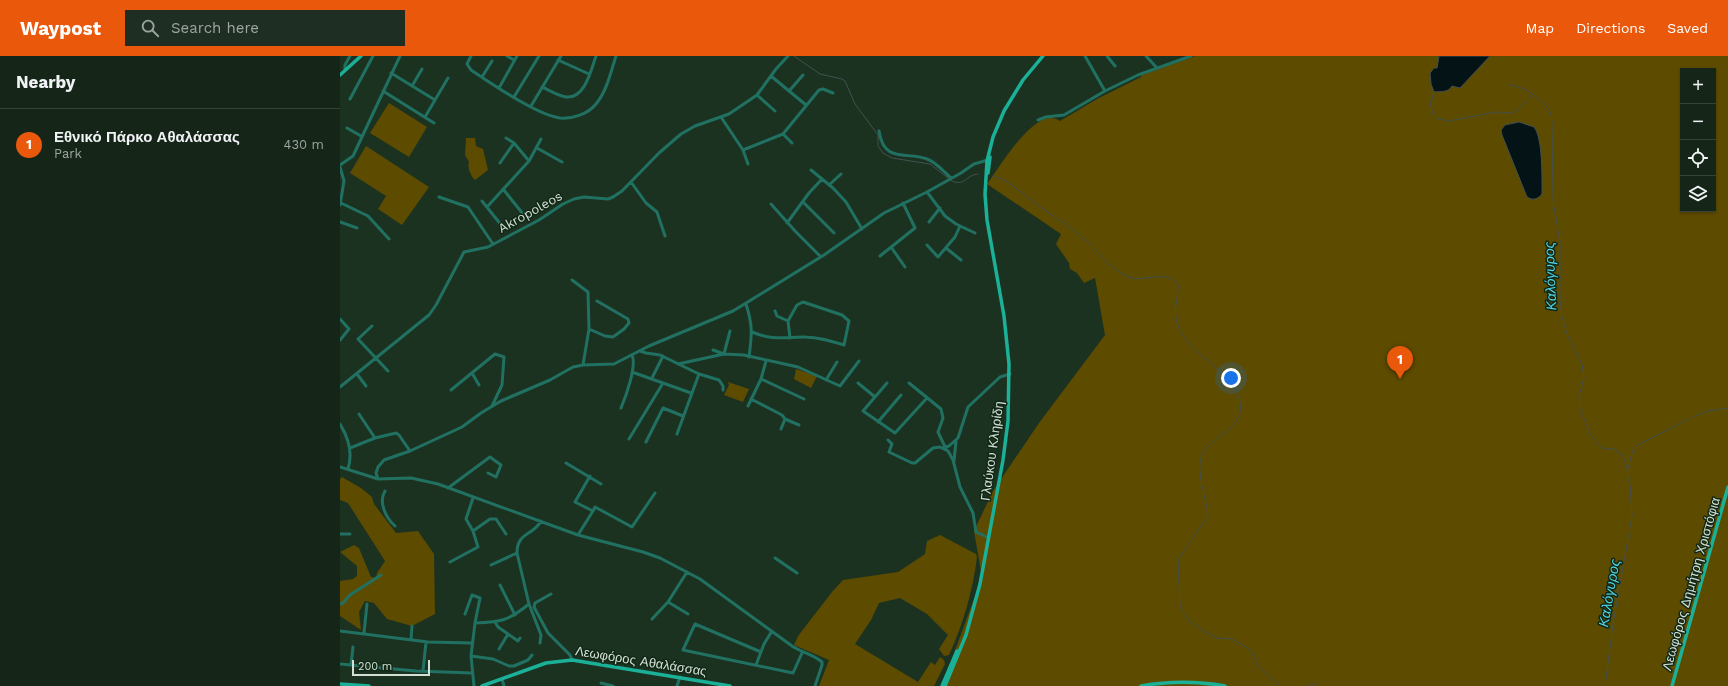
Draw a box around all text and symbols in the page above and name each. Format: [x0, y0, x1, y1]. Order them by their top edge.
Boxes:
search box [125, 10, 405, 46]
text: Waypost [20, 17, 101, 40]
icon: search [139, 17, 161, 39]
text: Search here [171, 19, 259, 37]
text: Map [1526, 20, 1554, 36]
text: Directions [1576, 20, 1645, 36]
text: Saved [1667, 20, 1708, 36]
map controls [1680, 68, 1716, 212]
button: + [1680, 68, 1716, 104]
text: Nearby [16, 72, 75, 92]
button: − [1680, 104, 1716, 140]
text: Εθνικό Πάρκο Αθαλάσσας [54, 128, 240, 146]
text: 1 [26, 137, 32, 152]
text: 430 m [284, 137, 324, 152]
button: locate [1680, 140, 1716, 176]
text: Park [54, 146, 82, 161]
button: layers [1680, 176, 1716, 212]
street label: Akropoleos [495, 188, 565, 236]
water label: Καλόγυρος [1541, 241, 1559, 311]
pin: 1 [1387, 346, 1413, 379]
your location [1221, 368, 1241, 388]
street label: Γλαύκου Κληρίδη [978, 400, 1006, 502]
street label: Λεωφόρος Δημήτρη Χριστόφια [1659, 495, 1723, 672]
water label: Καλόγυρος [1595, 558, 1623, 628]
street label: Λεωφόρος Αθαλάσσας [574, 643, 708, 679]
scale bar [352, 658, 430, 677]
text: 200 m [358, 660, 392, 673]

